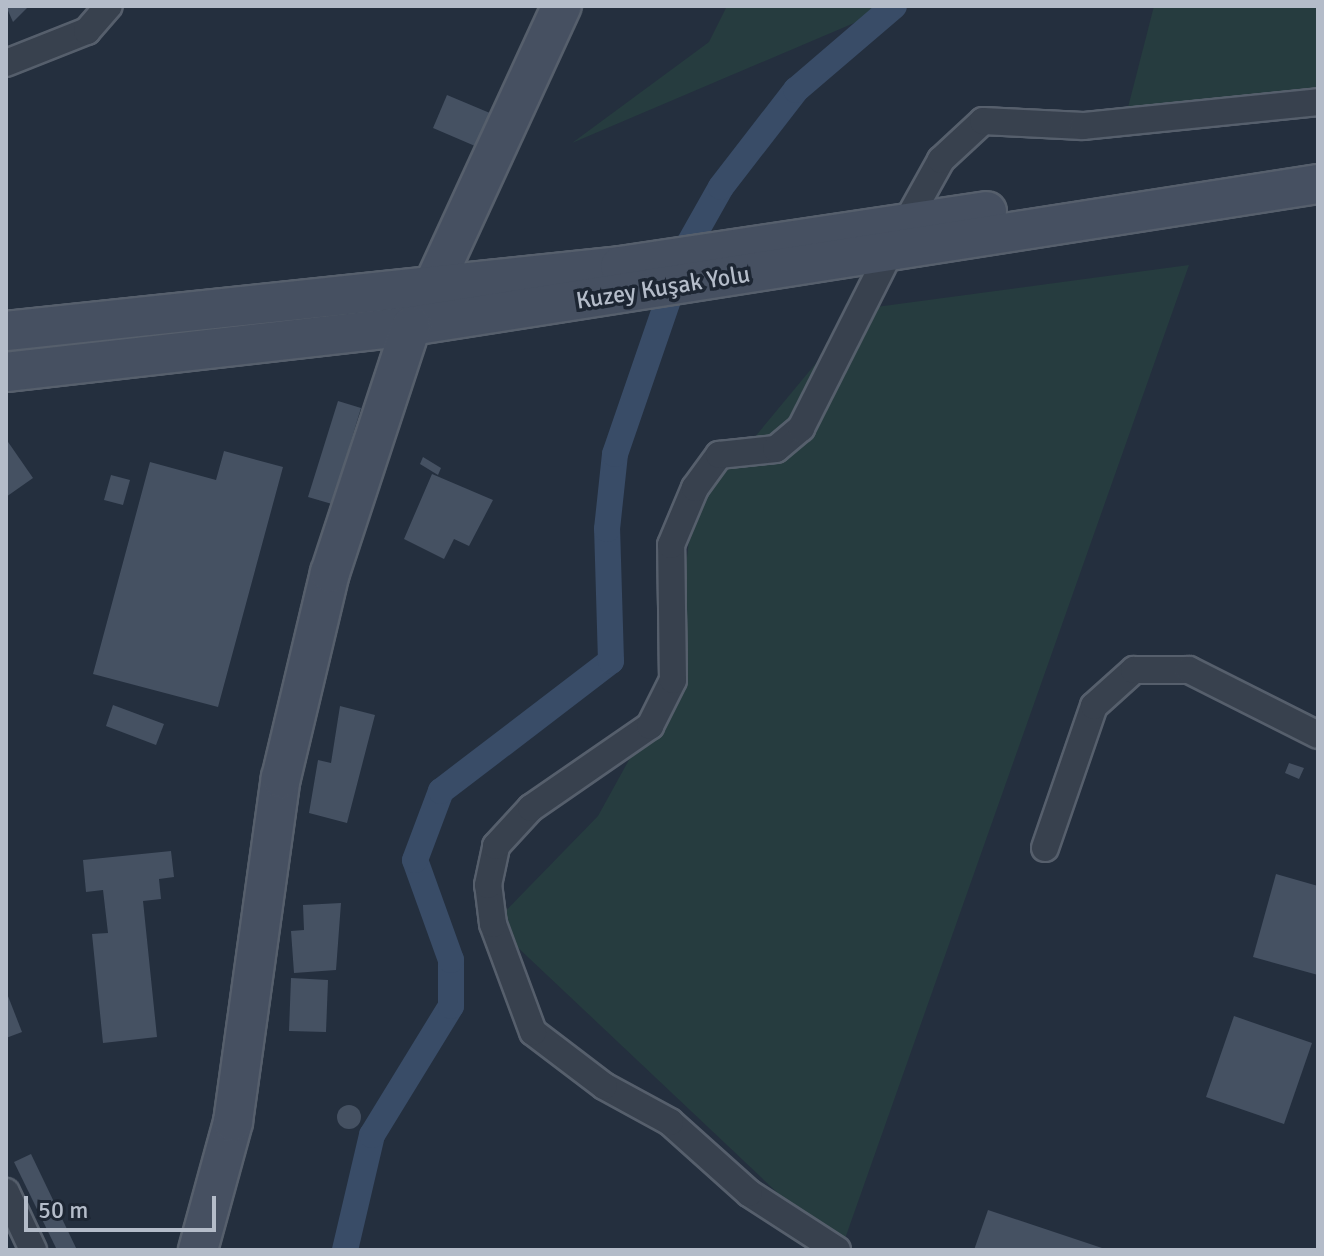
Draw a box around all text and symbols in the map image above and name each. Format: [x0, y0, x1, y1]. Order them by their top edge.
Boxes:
street label: Kuzey Kuşak Yolu [574, 260, 752, 316]
scale bar [28, 1180, 220, 1230]
text: 50 m [38, 1195, 88, 1225]

